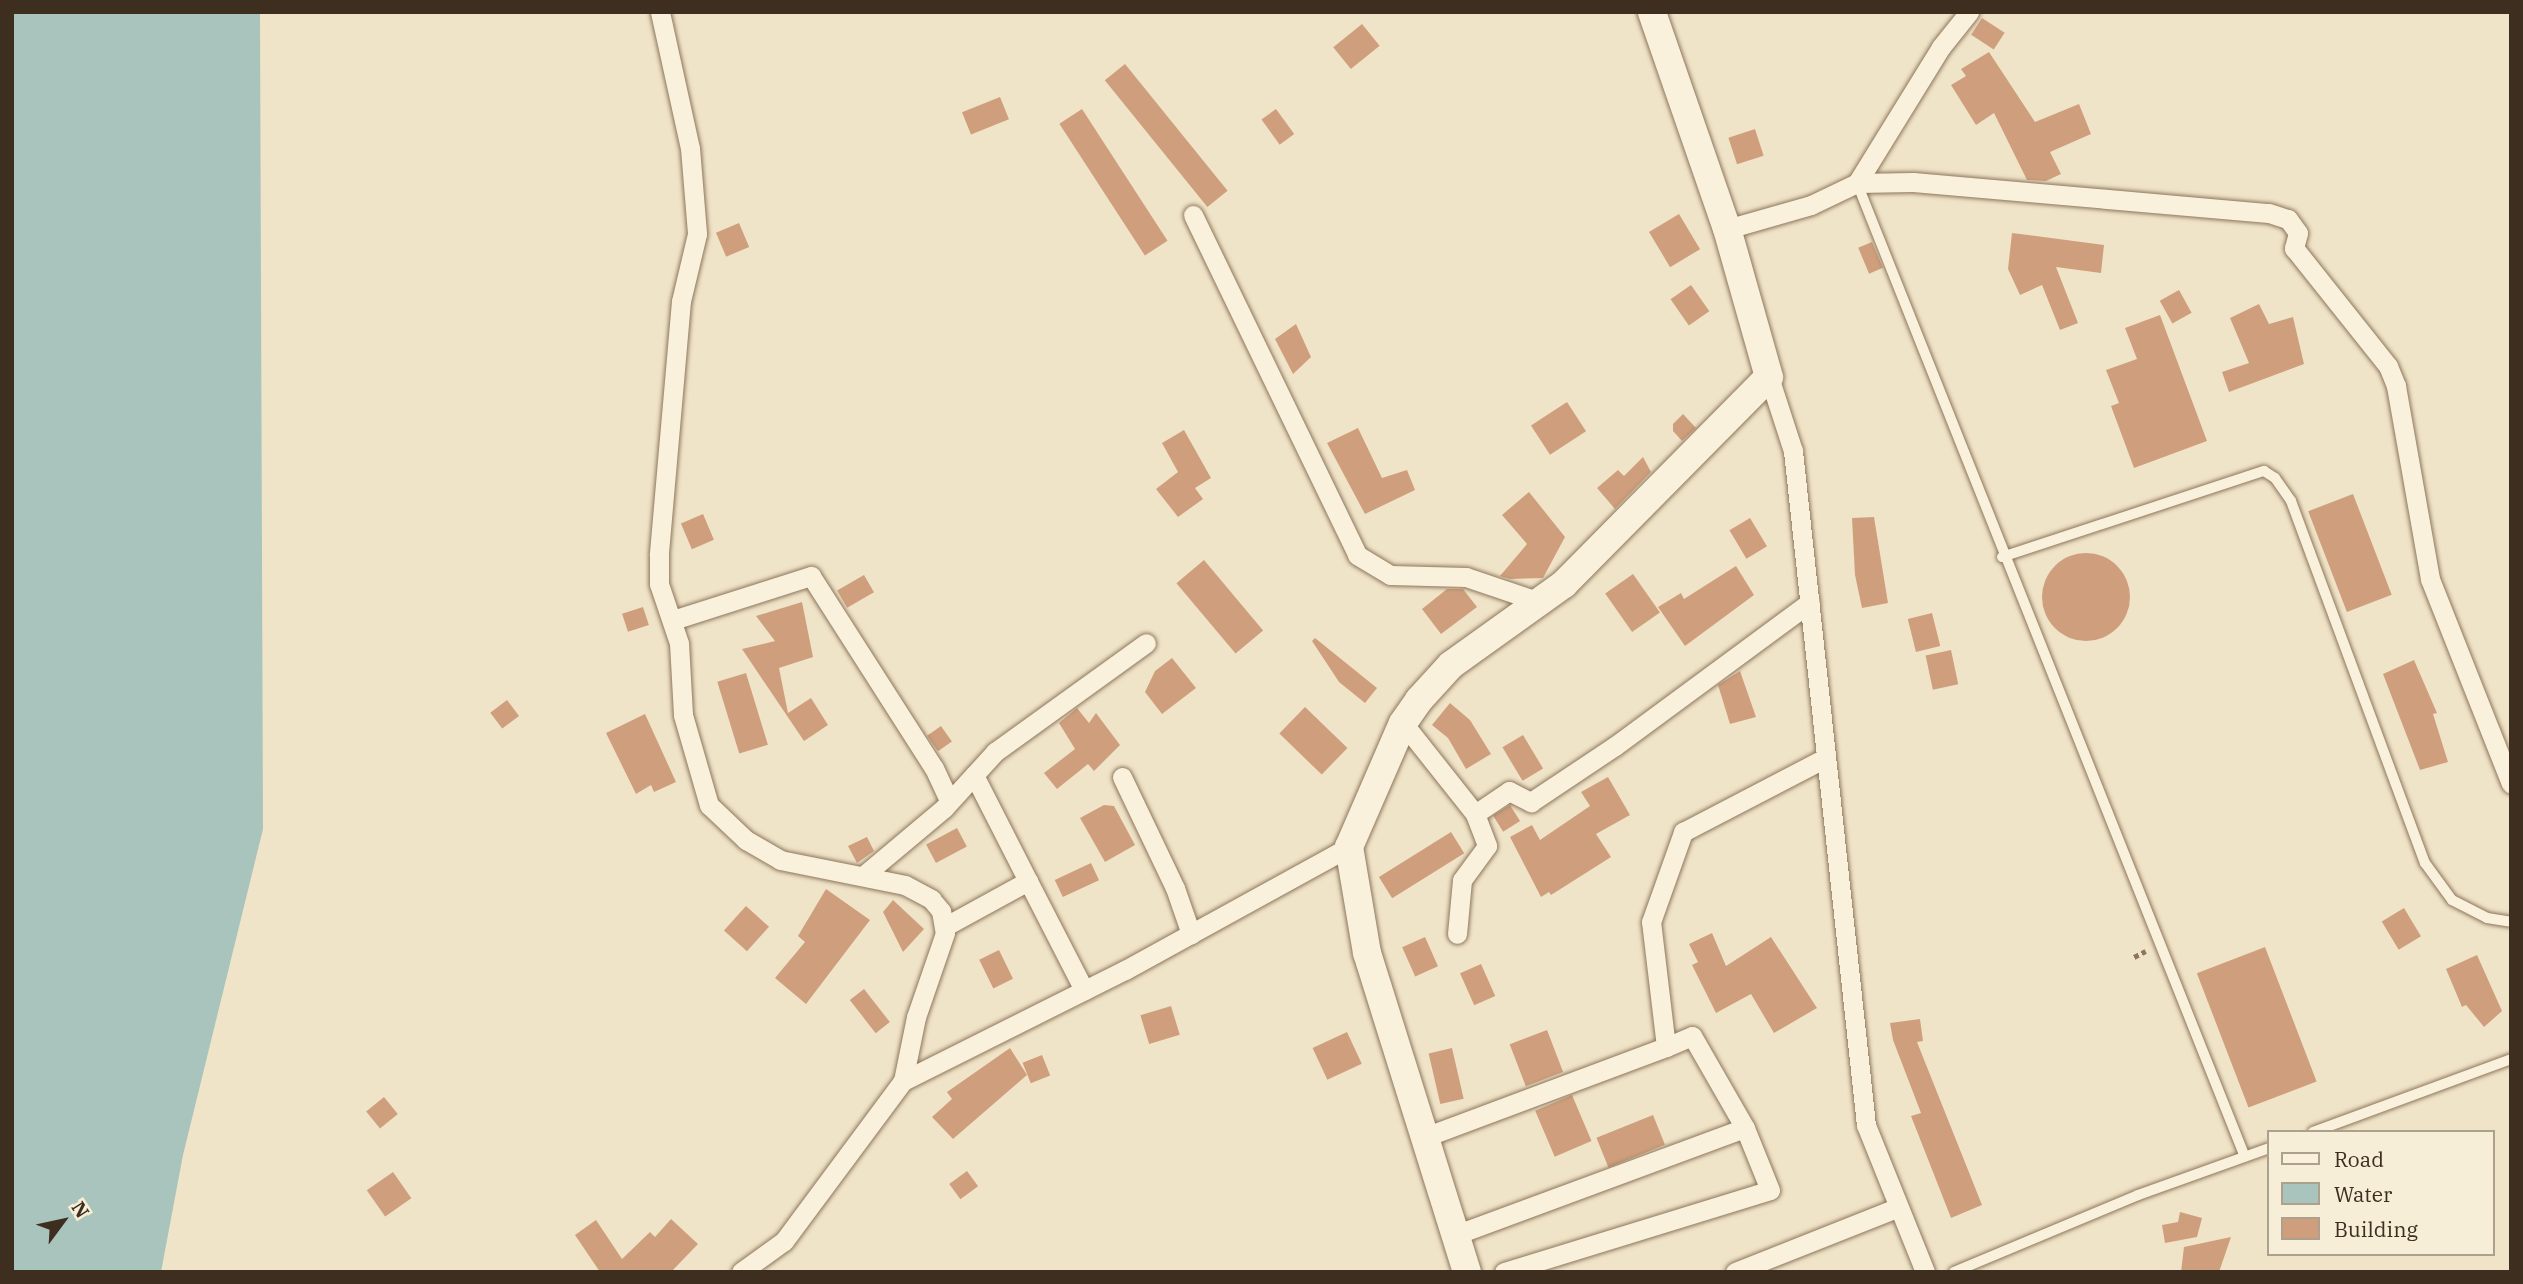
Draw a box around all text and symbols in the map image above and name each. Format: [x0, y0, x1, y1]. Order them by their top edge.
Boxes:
legend [2268, 1130, 2495, 1256]
text: Road [2334, 1145, 2384, 1173]
text: Water [2334, 1180, 2392, 1208]
north arrow [28, 1186, 98, 1256]
text: N [66, 1197, 95, 1222]
text: Building [2334, 1215, 2418, 1243]

